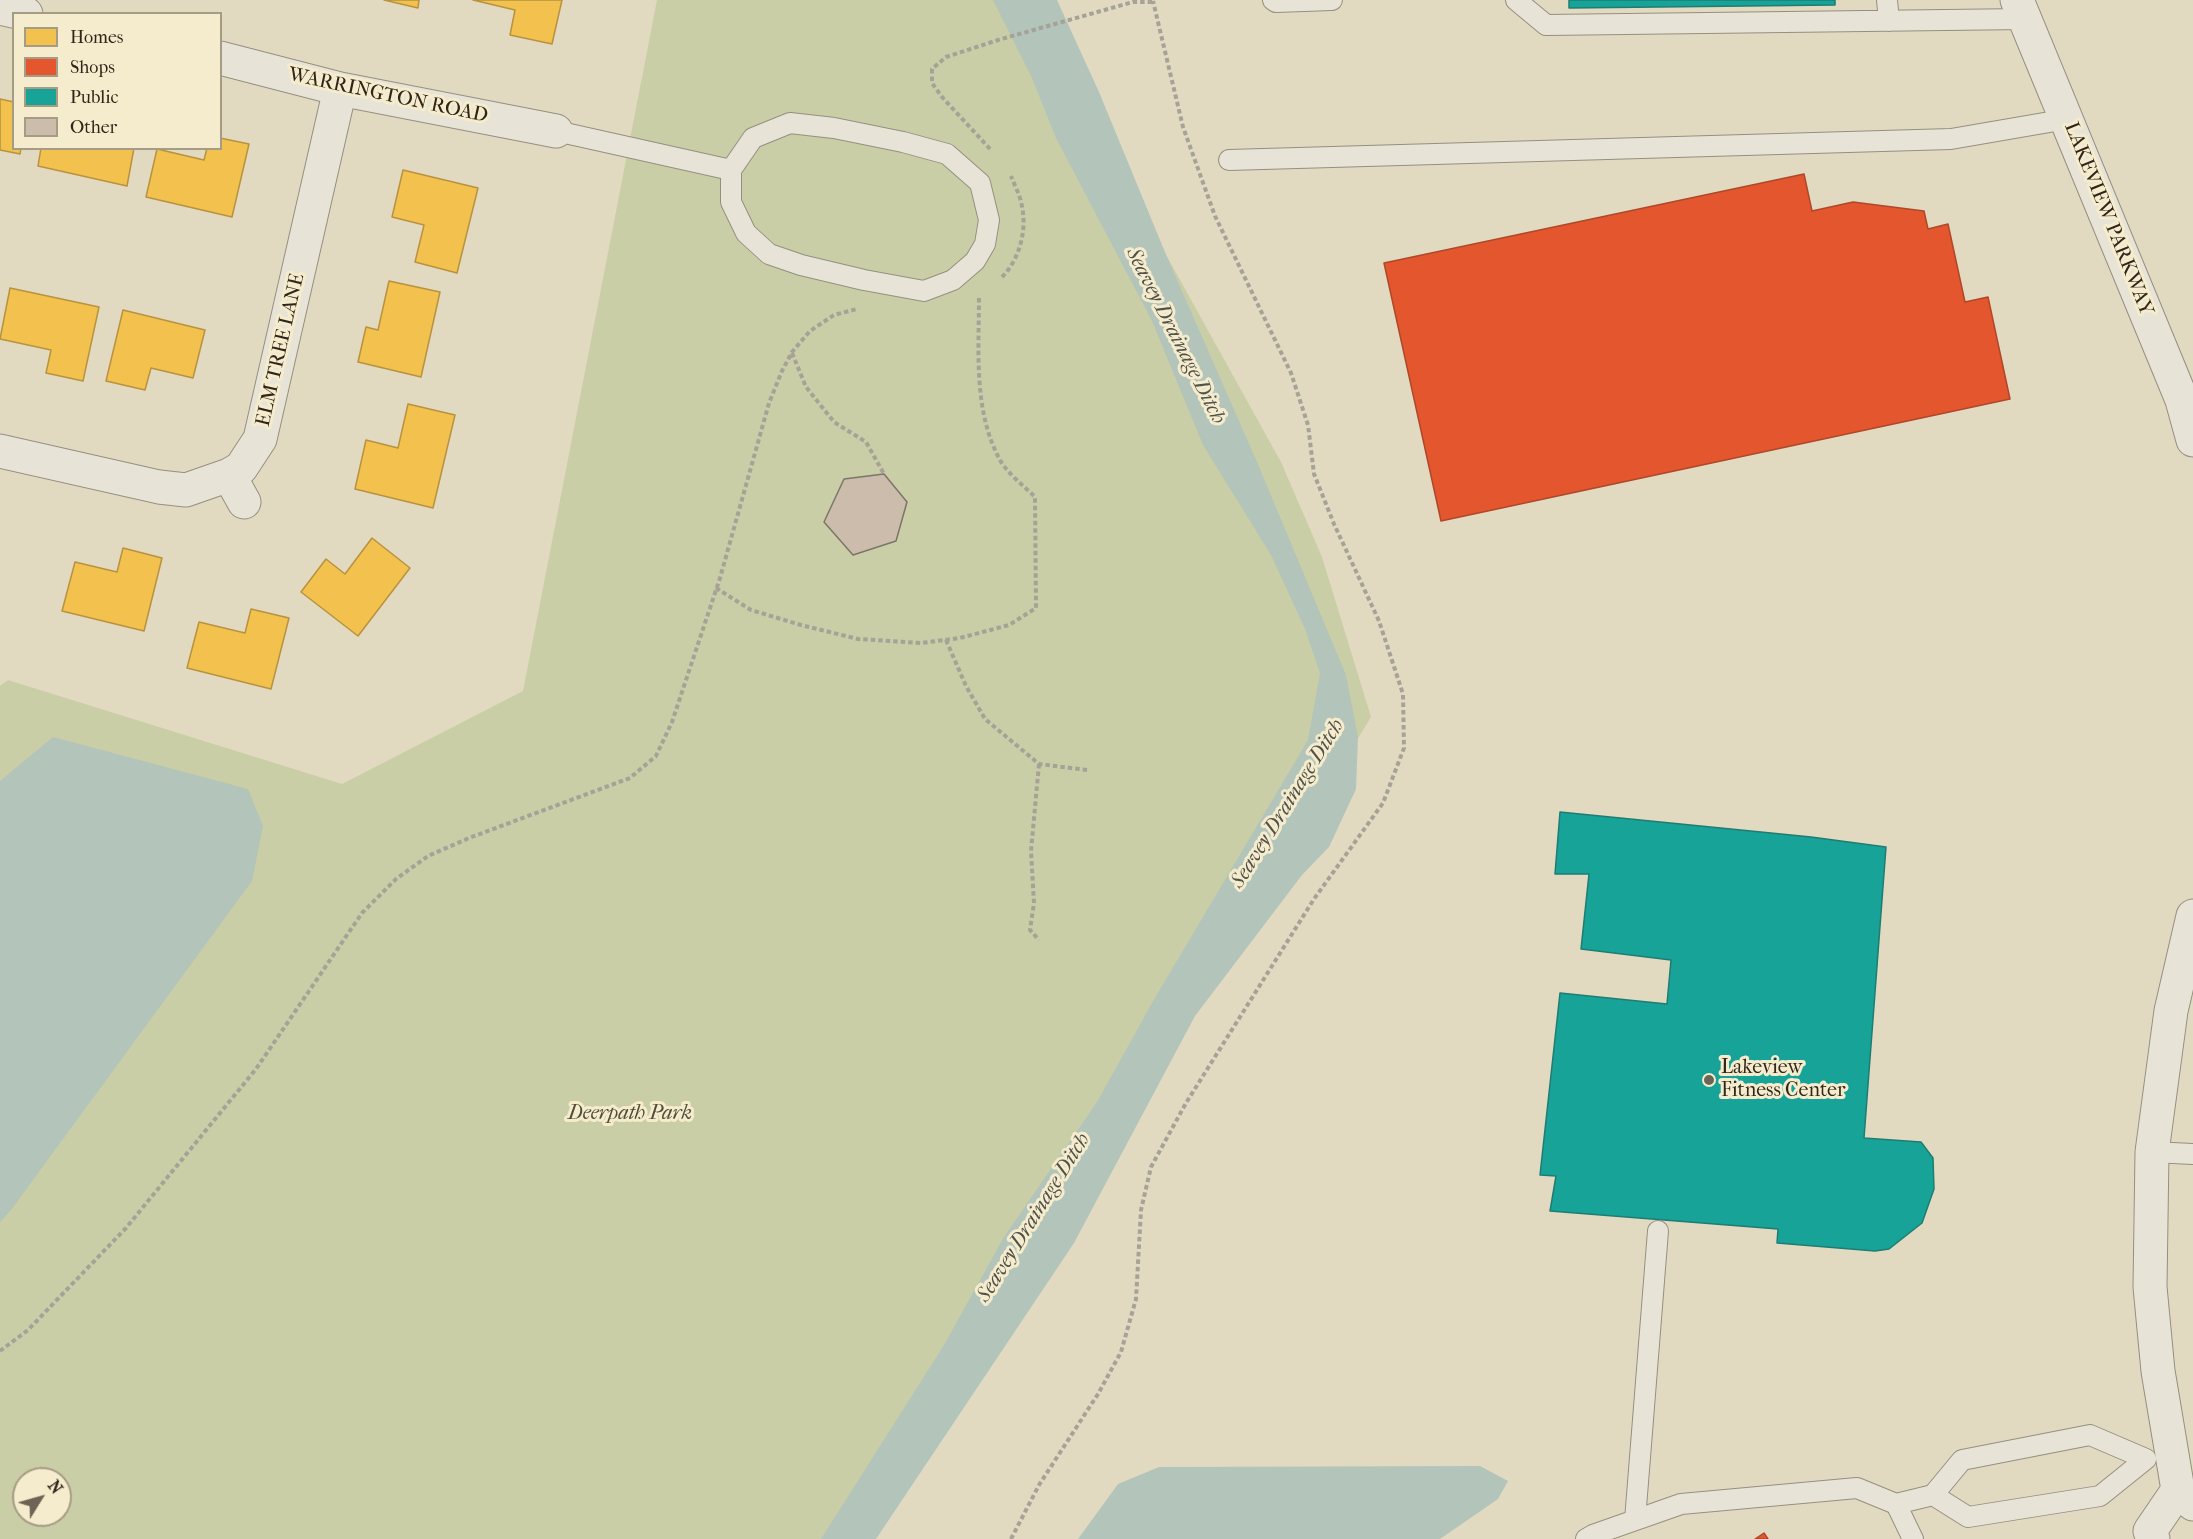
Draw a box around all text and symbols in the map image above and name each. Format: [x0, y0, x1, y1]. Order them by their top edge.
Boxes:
legend [12, 12, 222, 150]
text: Homes [70, 27, 124, 48]
text: Shops [70, 57, 115, 78]
street label: WARRINGTON ROAD [286, 63, 490, 129]
text: Public [70, 87, 118, 108]
text: Other [70, 117, 117, 138]
street label: LAKEVIEW PARKWAY [2058, 119, 2158, 319]
water label: Seavey Drainage Ditch [1120, 244, 1230, 428]
street label: ELM TREE LANE [252, 271, 310, 429]
water label: Seavey Drainage Ditch [1226, 715, 1350, 893]
place label: Lakeview Fitness Center [1721, 1056, 1845, 1103]
marker: Lakeview Fitness Center [1702, 1073, 1716, 1087]
park label: Deerpath Park [568, 1102, 692, 1126]
water label: Seavey Drainage Ditch [972, 1129, 1096, 1307]
north arrow [12, 1467, 72, 1527]
text: N [44, 1476, 66, 1498]

